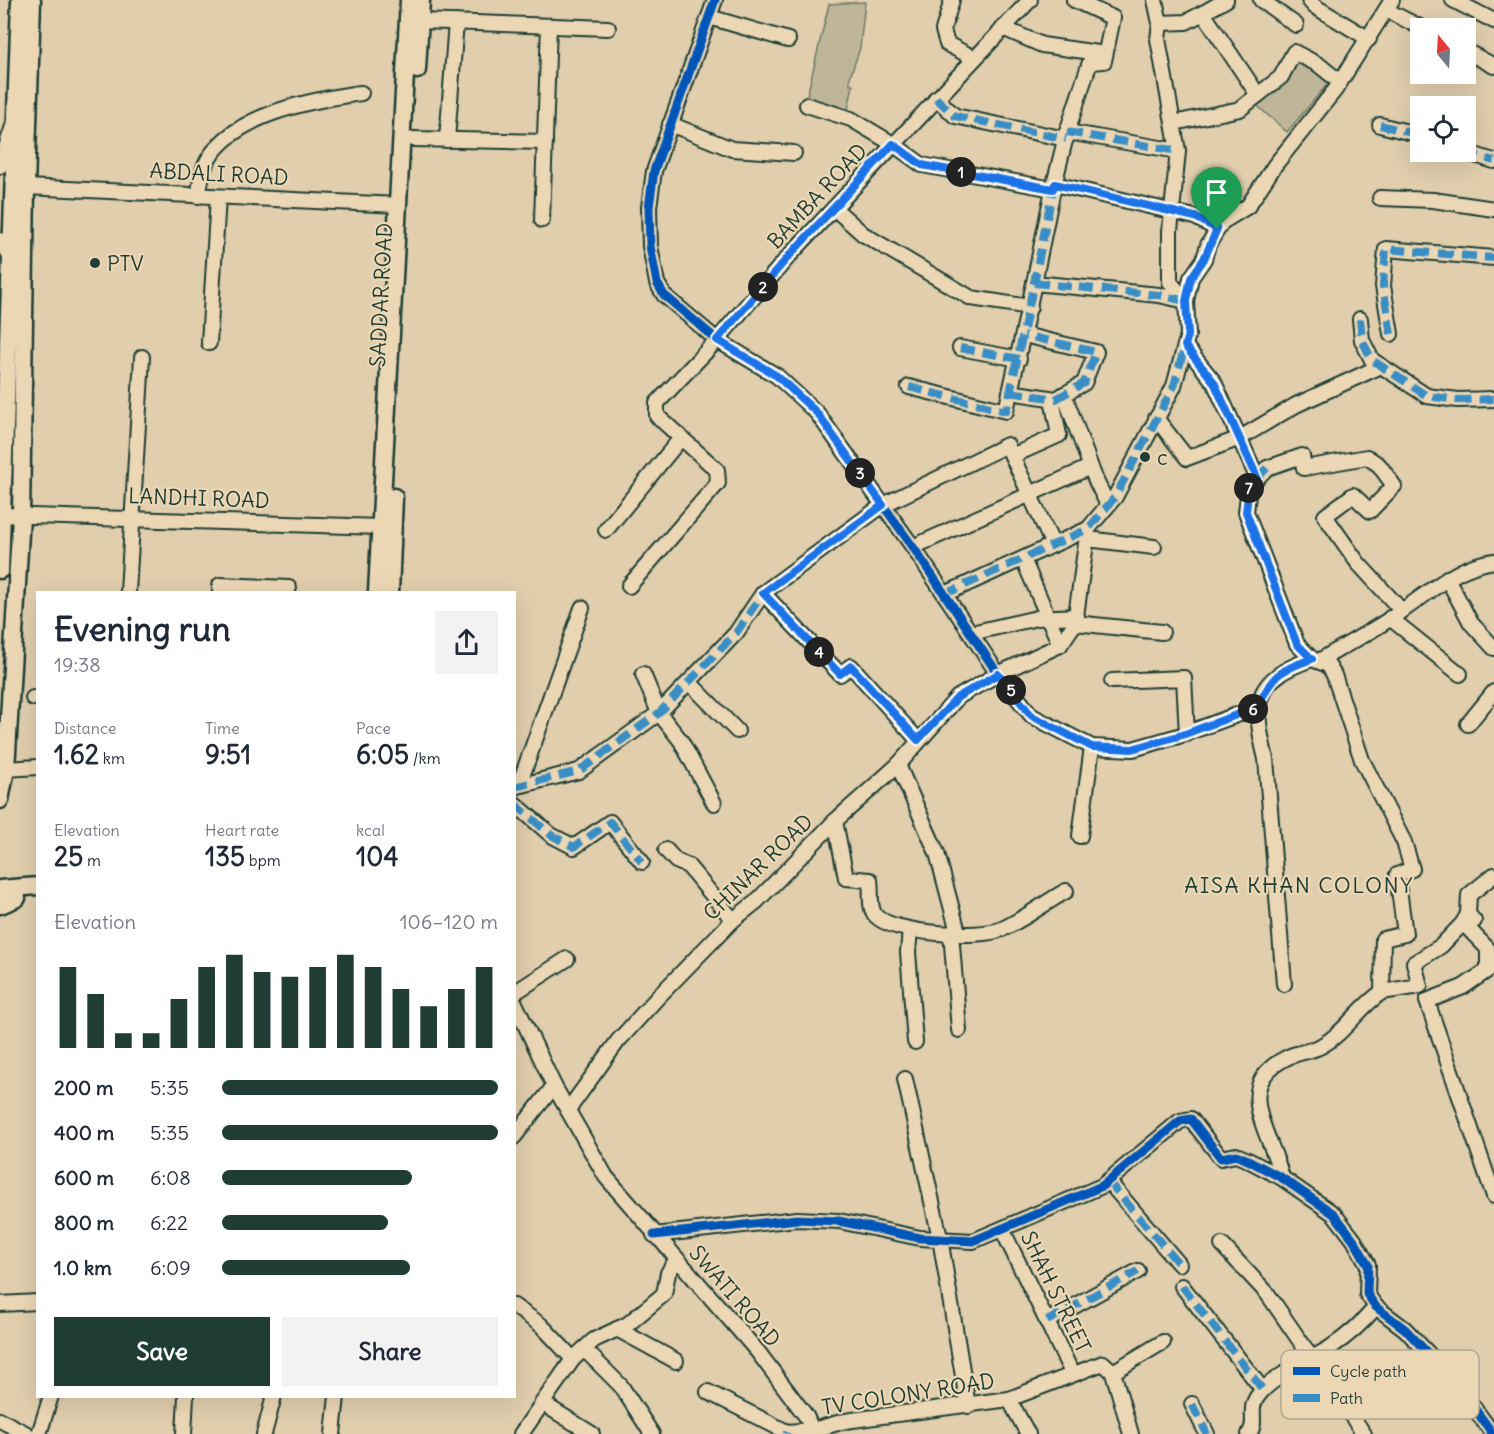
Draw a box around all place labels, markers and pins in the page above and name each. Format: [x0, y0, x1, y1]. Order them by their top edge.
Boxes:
pin: 1 [946, 157, 976, 187]
pin [1191, 167, 1242, 229]
place label: PTV [107, 250, 144, 277]
marker: PTV [88, 256, 102, 270]
pin: 2 [748, 272, 778, 302]
place label: c [1157, 444, 1168, 471]
marker: c [1138, 450, 1152, 464]
pin: 3 [845, 458, 875, 488]
pin: 7 [1234, 473, 1264, 503]
pin: 4 [804, 637, 834, 667]
pin: 5 [996, 675, 1026, 705]
pin: 6 [1238, 694, 1268, 724]

